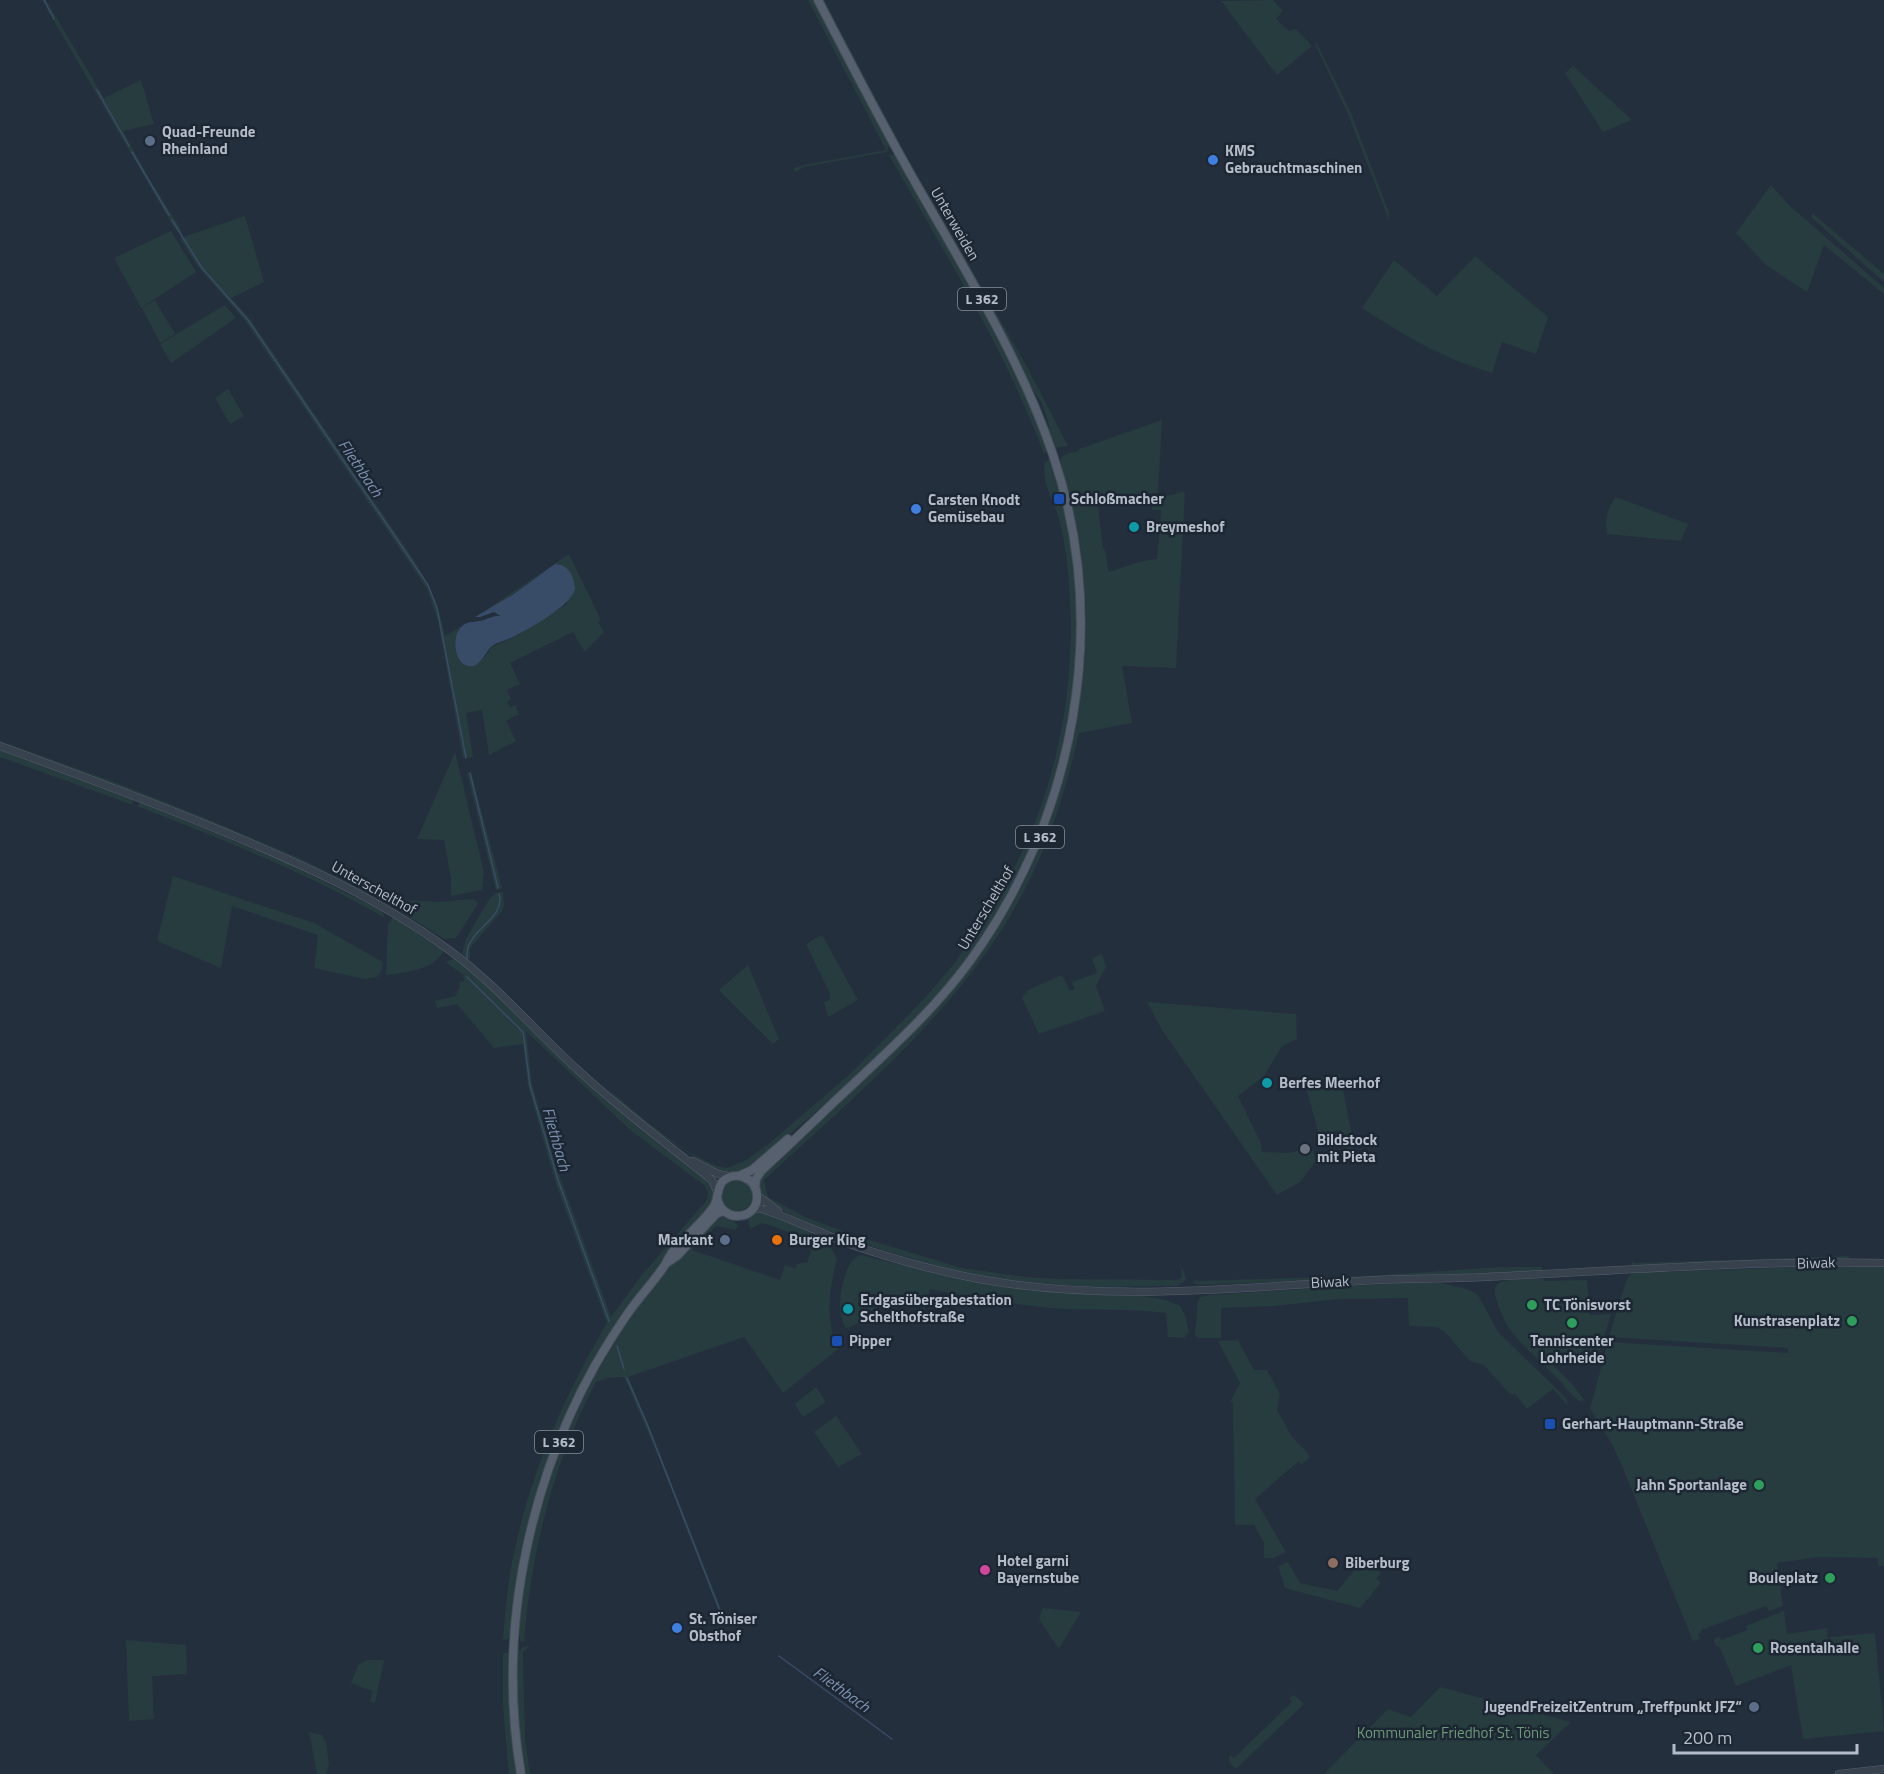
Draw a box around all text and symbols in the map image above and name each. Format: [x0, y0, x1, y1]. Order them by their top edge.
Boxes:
place label: Quad-Freunde Rheinland [162, 120, 256, 160]
marker: Quad-Freunde Rheinland [143, 134, 157, 148]
place label: KMS Gebrauchtmaschinen [1225, 139, 1362, 179]
marker: KMS Gebrauchtmaschinen [1206, 153, 1220, 167]
street label: Unterweiden [925, 183, 986, 265]
road number: L 362 [958, 288, 1006, 310]
water label: Fliethbach [333, 434, 390, 503]
place label: Schloßmacher [1071, 487, 1164, 510]
place label: Carsten Knodt Gemüsebau [928, 488, 1020, 528]
marker: Schloßmacher [1052, 492, 1066, 506]
marker: Carsten Knodt Gemüsebau [909, 502, 923, 516]
place label: Breymeshof [1146, 515, 1225, 538]
marker: Breymeshof [1127, 520, 1141, 534]
road number: L 362 [1016, 826, 1064, 848]
street label: Unterschelthof [327, 855, 421, 921]
street label: Unterschelthof [951, 861, 1020, 954]
place label: Berfes Meerhof [1279, 1071, 1381, 1094]
marker: Berfes Meerhof [1260, 1076, 1274, 1090]
water label: Fliethbach [536, 1104, 578, 1175]
place label: Bildstock mit Pieta [1317, 1128, 1378, 1168]
marker: Bildstock mit Pieta [1298, 1142, 1312, 1156]
place label: Markant [658, 1228, 714, 1251]
place label: Burger King [789, 1228, 866, 1251]
marker: Markant [718, 1233, 732, 1247]
marker: Burger King [770, 1233, 784, 1247]
street label: Biwak [1796, 1250, 1836, 1275]
street label: Biwak [1310, 1269, 1350, 1294]
place label: Erdgasübergabestation Schelthofstraße [860, 1288, 1012, 1328]
place label: TC Tönisvorst [1544, 1293, 1631, 1316]
marker: TC Tönisvorst [1525, 1298, 1539, 1312]
marker: Erdgasübergabestation Schelthofstraße [841, 1302, 855, 1316]
place label: Kunstrasenplatz [1734, 1309, 1840, 1332]
marker: Kunstrasenplatz [1845, 1314, 1859, 1328]
marker: Tenniscenter Lohrheide [1565, 1316, 1579, 1330]
place label: Pipper [849, 1329, 892, 1352]
place label: Tenniscenter Lohrheide [1530, 1329, 1614, 1369]
marker: Pipper [830, 1334, 844, 1348]
place label: Gerhart-Hauptmann-Straße [1562, 1412, 1744, 1435]
marker: Gerhart-Hauptmann-Straße [1543, 1417, 1557, 1431]
road number: L 362 [535, 1431, 583, 1453]
place label: Jahn Sportanlage [1636, 1473, 1747, 1496]
marker: Jahn Sportanlage [1752, 1478, 1766, 1492]
place label: Hotel garni Bayernstube [997, 1549, 1080, 1589]
place label: Biberburg [1345, 1551, 1409, 1574]
marker: Biberburg [1326, 1556, 1340, 1570]
marker: Hotel garni Bayernstube [978, 1563, 992, 1577]
place label: Bouleplatz [1749, 1566, 1818, 1589]
marker: Bouleplatz [1823, 1571, 1837, 1585]
place label: St. Töniser Obsthof [689, 1607, 757, 1647]
marker: St. Töniser Obsthof [670, 1621, 684, 1635]
place label: Rosentalhalle [1770, 1636, 1859, 1659]
marker: Rosentalhalle [1751, 1641, 1765, 1655]
water label: Fliethbach [809, 1660, 876, 1719]
place label: JugendFreizeitZentrum „Treffpunkt JFZ“ [1484, 1695, 1742, 1718]
marker: JugendFreizeitZentrum „Treffpunkt JFZ“ [1747, 1700, 1761, 1714]
scale bar [1674, 1717, 1857, 1755]
park label: Kommunaler Friedhof St. Tönis [1357, 1721, 1549, 1744]
text: 200 m [1683, 1724, 1732, 1751]

